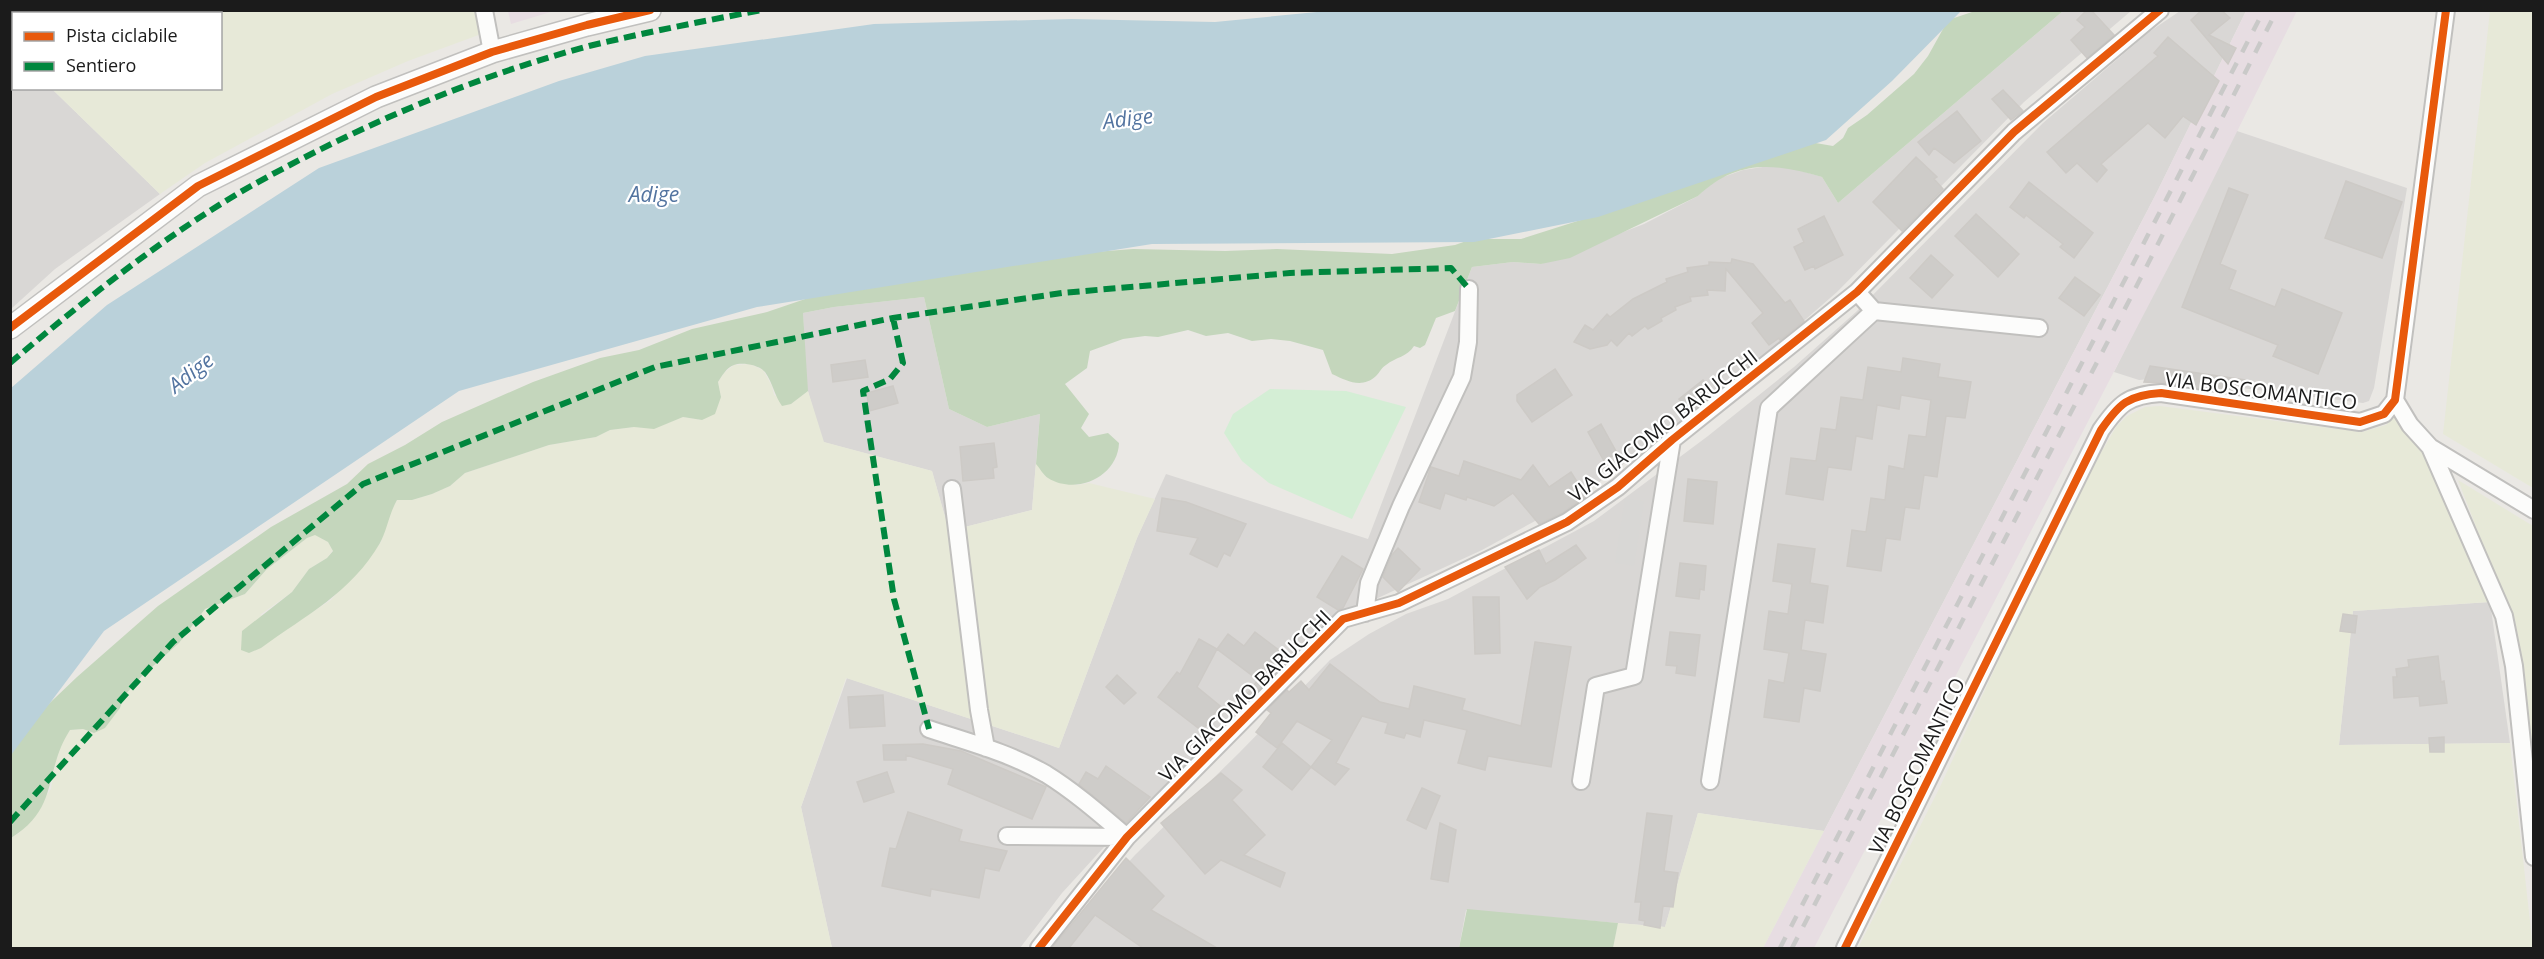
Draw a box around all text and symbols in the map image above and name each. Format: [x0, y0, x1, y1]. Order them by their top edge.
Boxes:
legend [12, 12, 222, 90]
text: Pista ciclabile [66, 23, 178, 47]
text: Sentiero [66, 53, 136, 77]
water label: Adige [1099, 101, 1155, 135]
water label: Adige [627, 180, 679, 208]
street label: VIA GIACOMO BARUCCHI [1563, 343, 1763, 508]
water label: Adige [160, 346, 219, 400]
street label: VIA BOSCOMANTICO [2163, 365, 2359, 416]
street label: VIA GIACOMO BARUCCHI [1153, 604, 1337, 788]
street label: VIA BOSCOMANTICO [1862, 673, 1971, 859]

